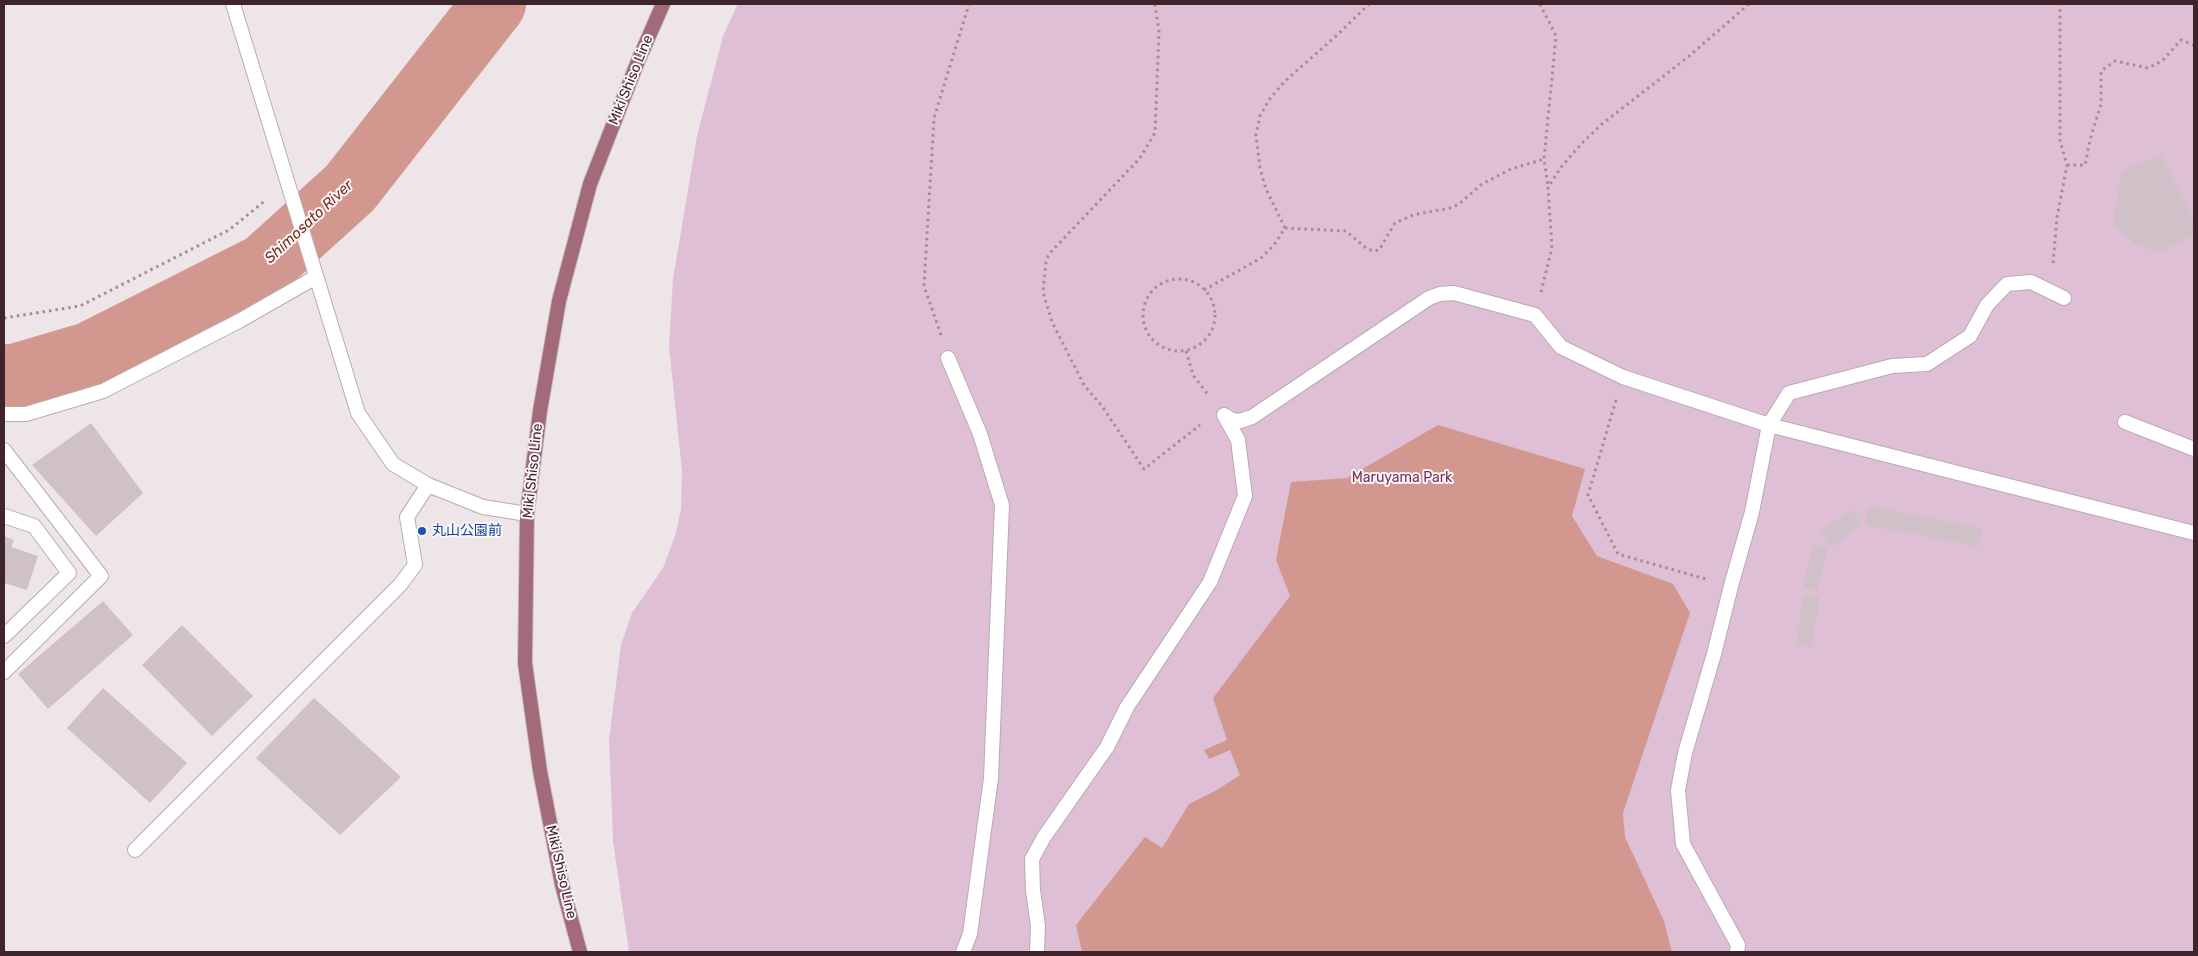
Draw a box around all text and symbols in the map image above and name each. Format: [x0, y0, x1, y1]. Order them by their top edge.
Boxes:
street label: Miki Shiso Line [605, 33, 657, 127]
water label: Shimosato River [261, 177, 357, 267]
street label: Miki Shiso Line [520, 423, 546, 519]
park label: Maruyama Park [1352, 470, 1452, 486]
place label: 丸山公園前 [432, 523, 502, 539]
marker: 丸山公園前 [416, 525, 428, 537]
street label: Miki Shiso Line [542, 824, 580, 920]

